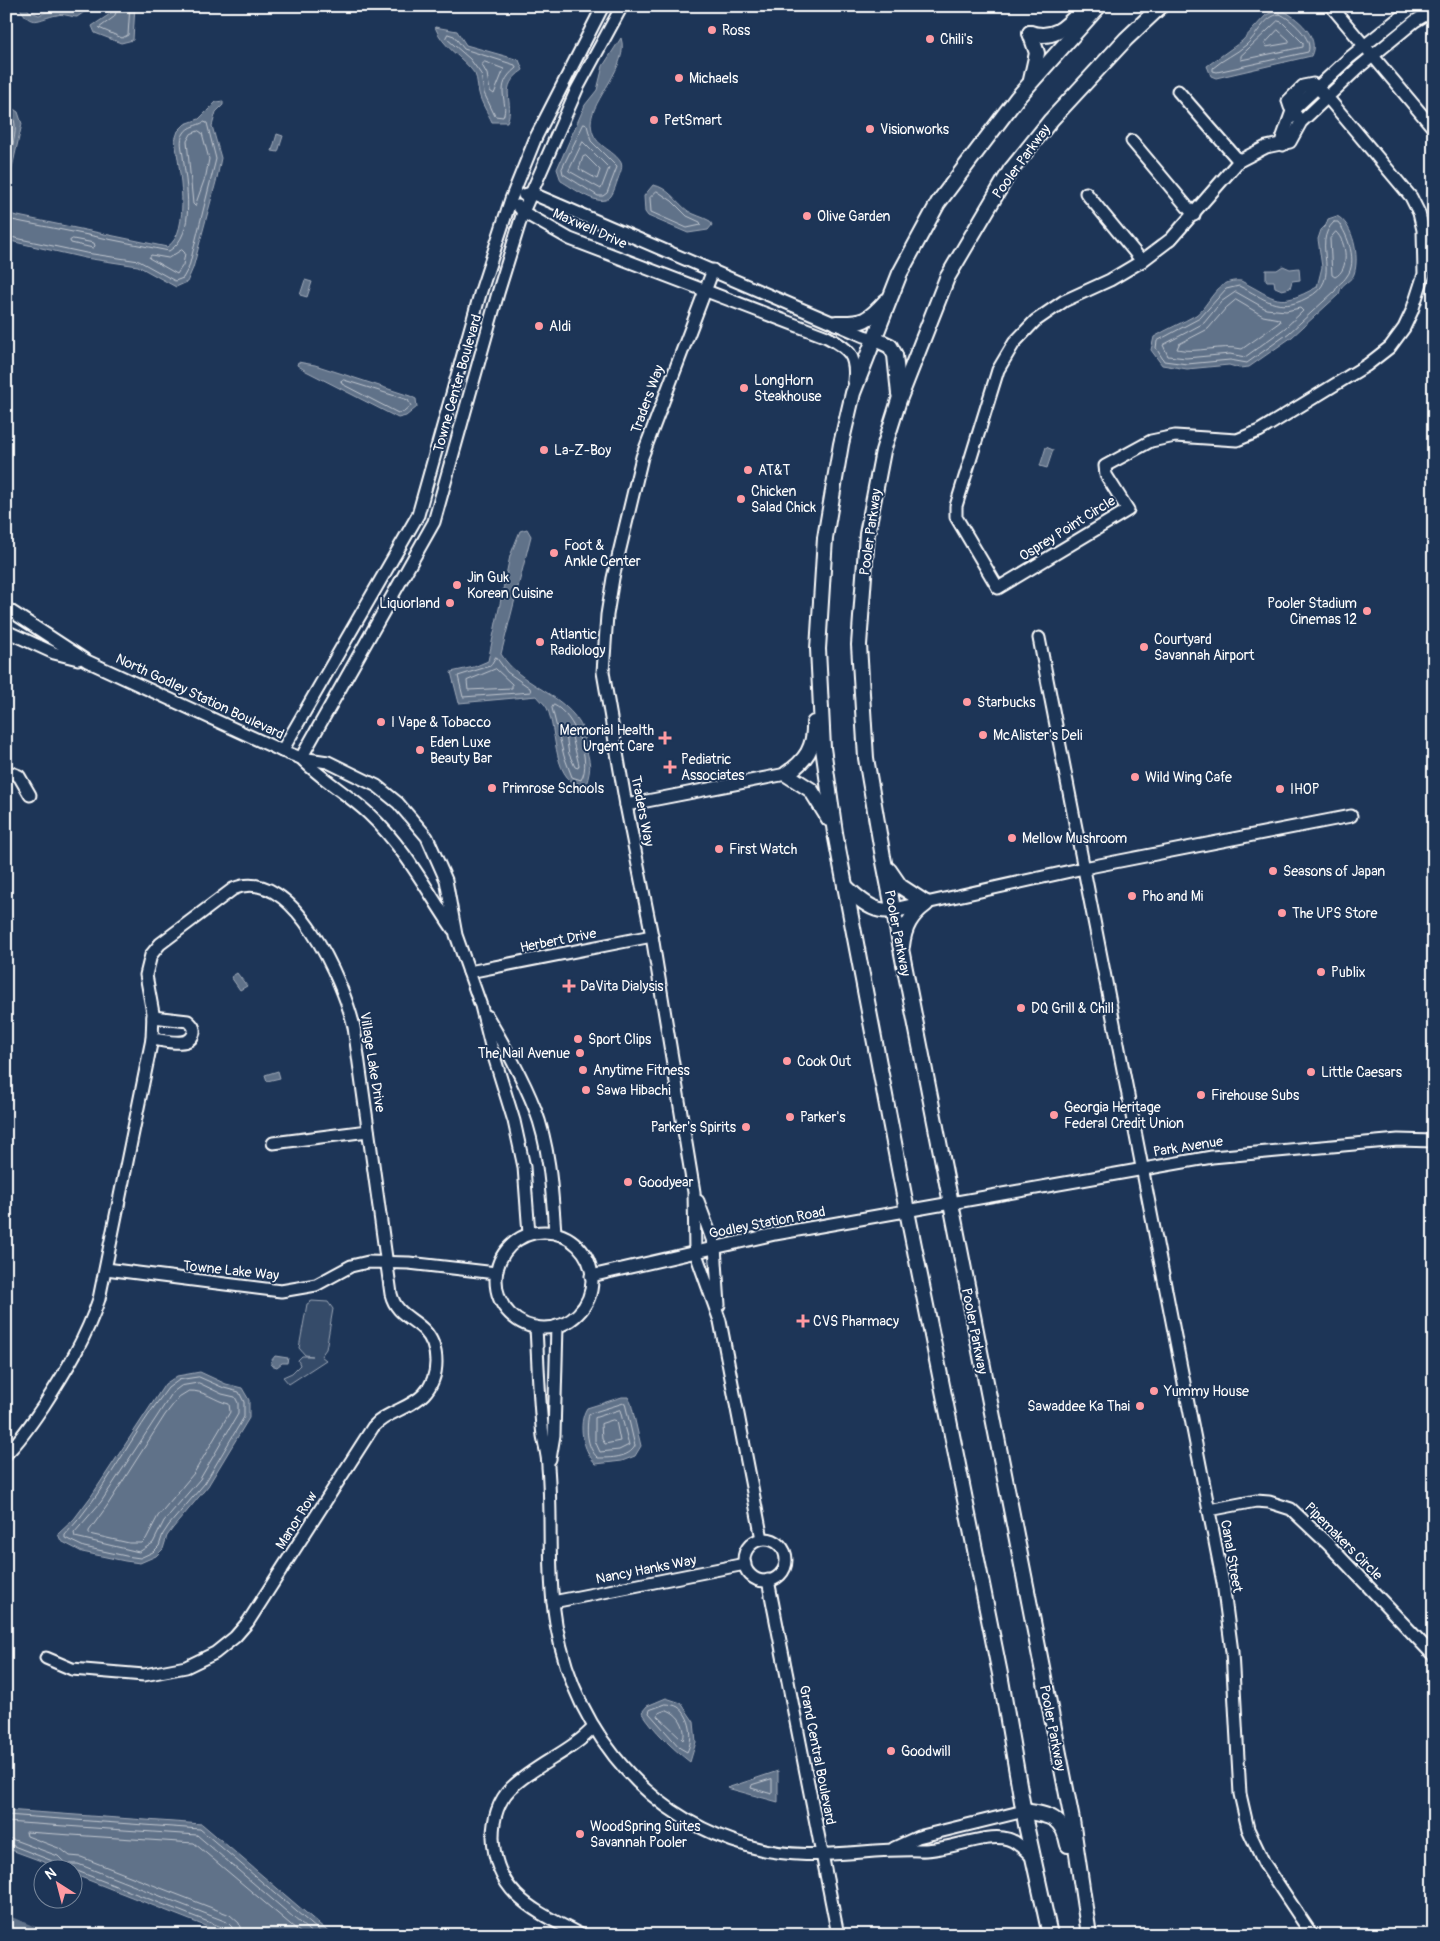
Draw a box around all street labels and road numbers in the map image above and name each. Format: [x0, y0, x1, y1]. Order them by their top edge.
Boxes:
street label: Pooler Parkway [989, 121, 1054, 202]
street label: Maxwell Drive [550, 205, 630, 252]
street label: Towne Center Boulevard [430, 312, 485, 454]
street label: Traders Way [627, 363, 668, 436]
street label: Pooler Parkway [856, 488, 885, 577]
street label: Osprey Point Circle [1016, 492, 1118, 565]
street label: North Godley Station Boulevard [113, 650, 287, 743]
street label: Traders Way [627, 774, 658, 848]
street label: Pooler Parkway [881, 889, 914, 978]
street label: Herbert Drive [518, 925, 598, 956]
street label: Village Lake Drive [356, 1011, 389, 1113]
street label: Park Avenue [1152, 1133, 1224, 1160]
street label: Godley Station Road [707, 1203, 827, 1242]
street label: Towne Lake Way [182, 1257, 280, 1284]
street label: Pooler Parkway [958, 1287, 991, 1376]
street label: Manor Row [272, 1488, 321, 1552]
street label: Pipemakers Circle [1301, 1499, 1386, 1584]
street label: Canal Street [1217, 1518, 1246, 1594]
street label: Nancy Hanks Way [594, 1551, 698, 1588]
street label: Grand Central Boulevard [796, 1684, 839, 1826]
street label: Pooler Parkway [1036, 1684, 1069, 1773]

